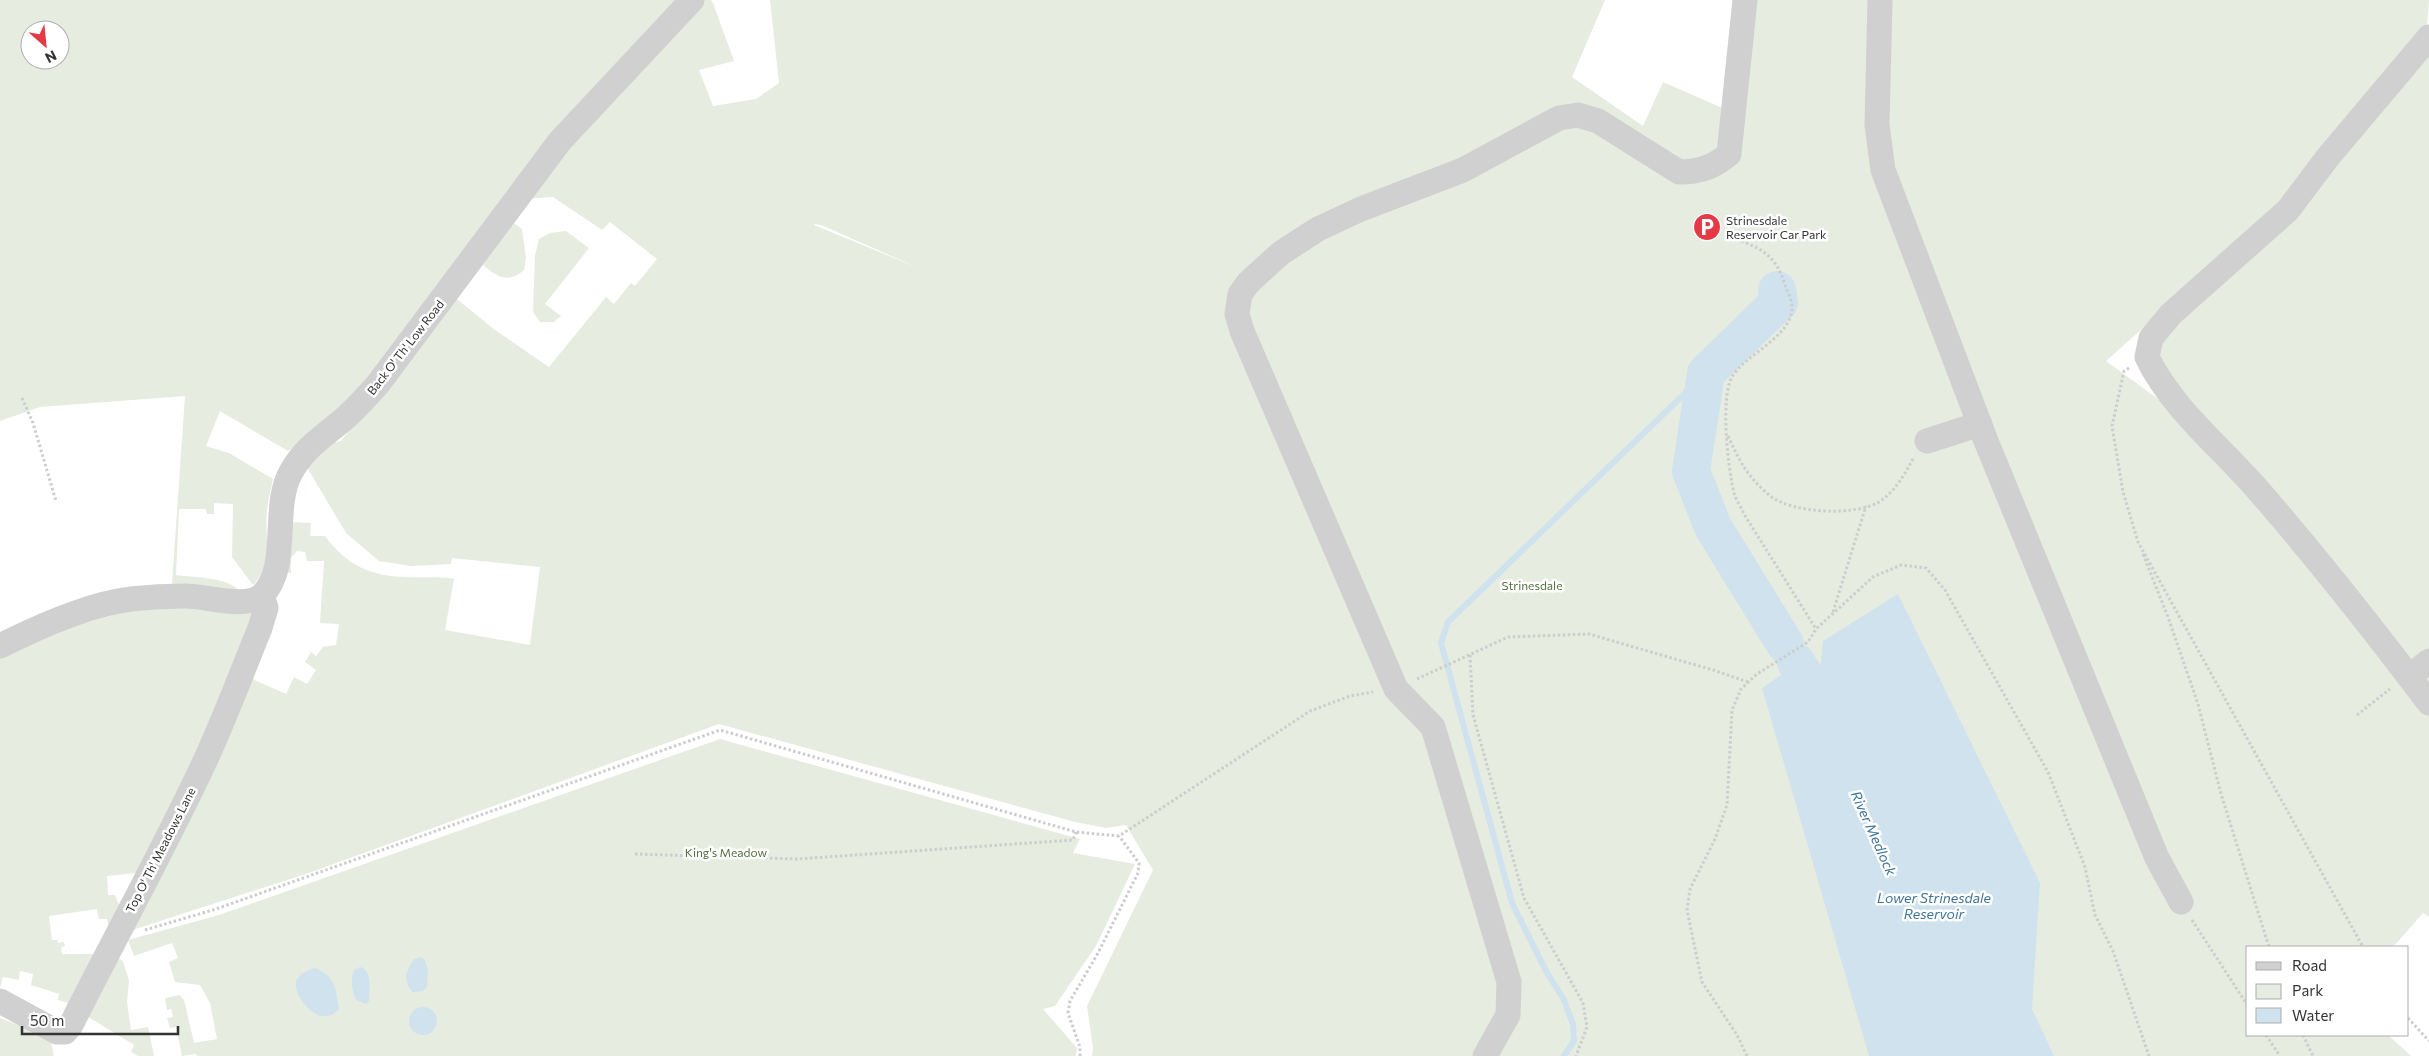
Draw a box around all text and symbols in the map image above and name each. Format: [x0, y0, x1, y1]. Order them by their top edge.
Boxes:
north arrow [20, 20, 70, 70]
text: N [43, 47, 60, 67]
parking icon: Strinesdale Reservoir Car Park [1692, 212, 1722, 242]
place label: Strinesdale Reservoir Car Park [1726, 213, 1827, 241]
street label: Back O' Th' Low Road [364, 297, 446, 397]
park label: Strinesdale [1502, 578, 1562, 592]
street label: Top O' Th' Meadows Lane [122, 785, 198, 915]
water label: River Medlock [1848, 788, 1900, 878]
park label: King's Meadow [685, 845, 768, 859]
water label: Lower Strinesdale Reservoir [1877, 889, 1992, 922]
legend [2246, 946, 2409, 1036]
text: Road [2292, 956, 2327, 974]
text: Park [2292, 981, 2323, 999]
scale bar [22, 1004, 179, 1036]
text: Water [2292, 1006, 2334, 1024]
text: 50 m [30, 1011, 64, 1029]

